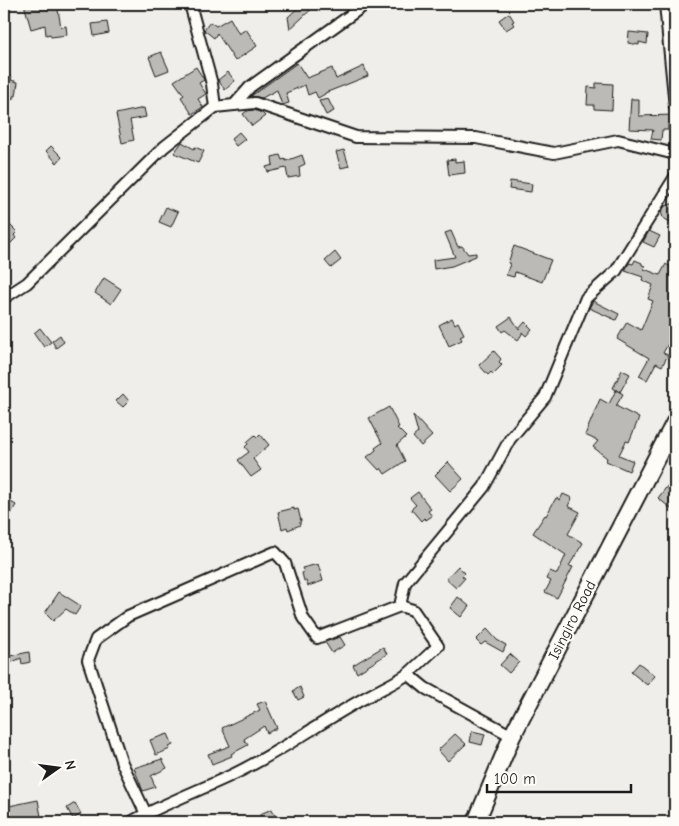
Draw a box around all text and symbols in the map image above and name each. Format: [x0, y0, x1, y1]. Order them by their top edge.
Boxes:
street label: Isingiro Road [544, 578, 600, 662]
north arrow [32, 744, 82, 794]
text: N [61, 758, 79, 771]
scale bar [487, 761, 630, 793]
text: 100 m [494, 770, 536, 788]

